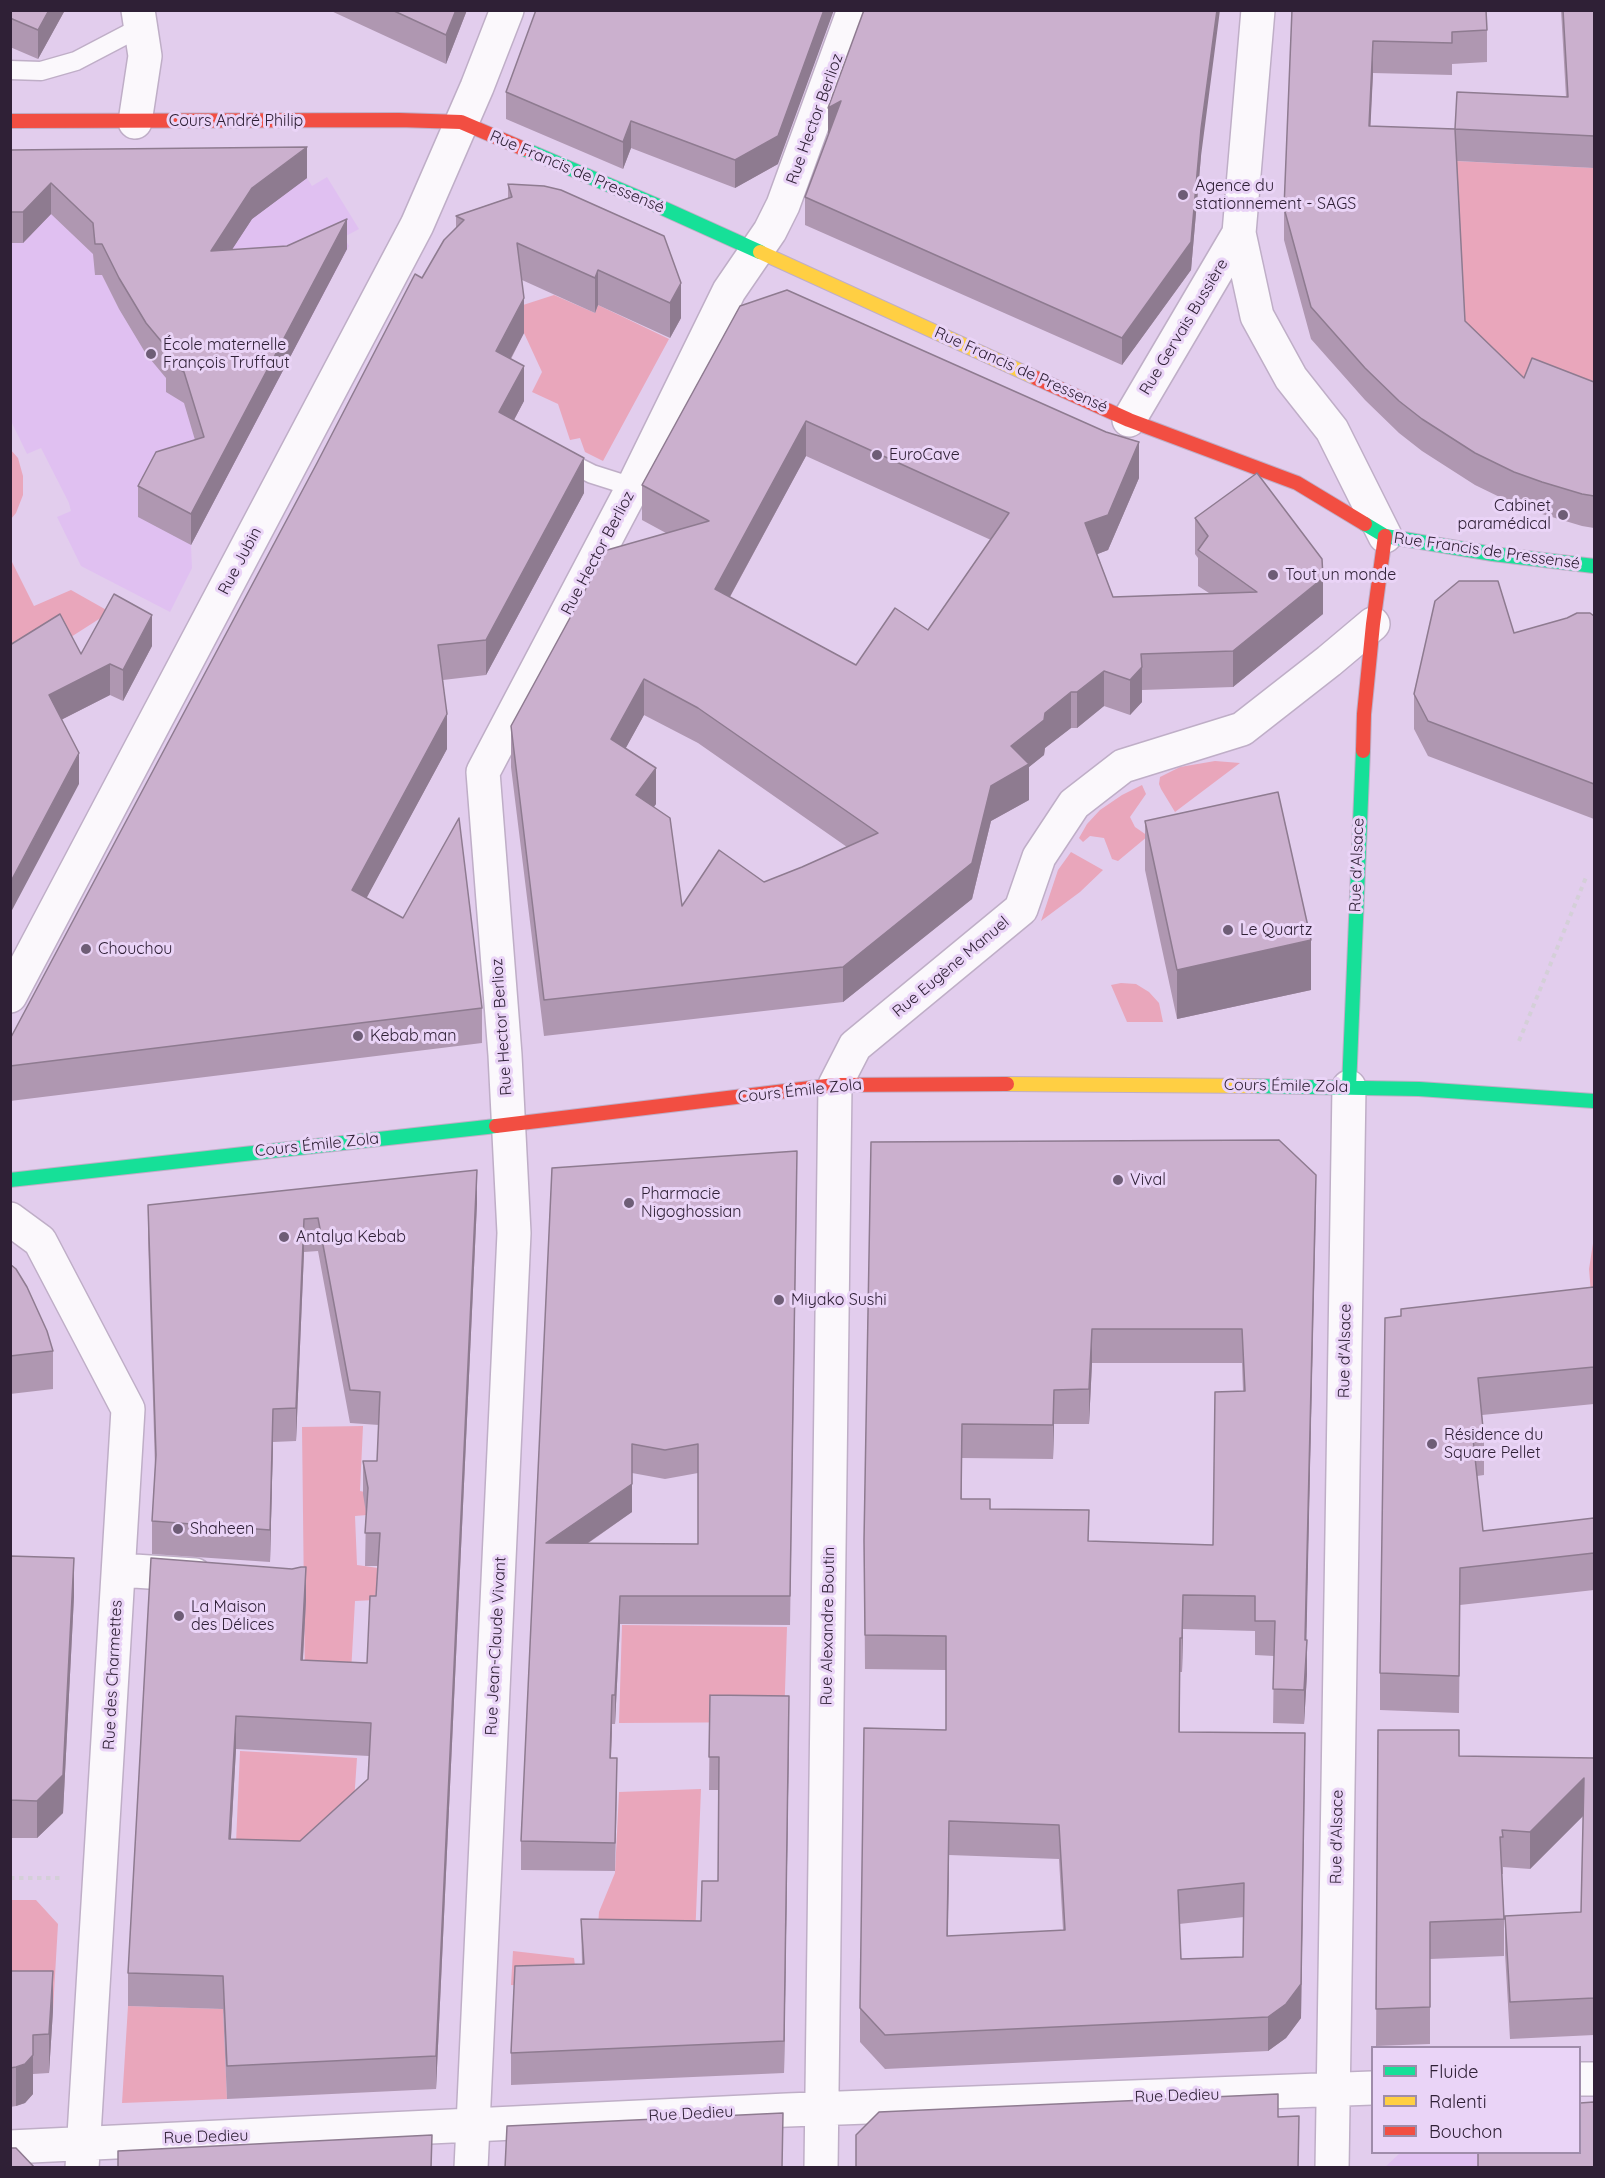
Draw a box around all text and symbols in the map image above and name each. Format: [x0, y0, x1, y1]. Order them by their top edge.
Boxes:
street label: Rue Hector Berlioz [782, 51, 848, 187]
street label: Cours André Philip [169, 111, 303, 131]
street label: Rue Francis de Pressensé [487, 126, 667, 218]
place label: Agence du stationnement - SAGS [1195, 176, 1356, 214]
marker: Agence du stationnement - SAGS [1176, 188, 1190, 202]
street label: Rue Gervais Bussière [1136, 255, 1232, 399]
street label: Rue Francis de Pressensé [931, 323, 1111, 417]
place label: École maternelle François Truffaut [163, 335, 290, 373]
marker: École maternelle François Truffaut [144, 347, 158, 361]
place label: EuroCave [889, 445, 960, 465]
marker: EuroCave [870, 448, 884, 462]
street label: Rue Hector Berlioz [557, 488, 639, 618]
place label: Cabinet paramédical [1458, 496, 1551, 534]
marker: Cabinet paramédical [1556, 508, 1570, 522]
street label: Rue Jubin [214, 524, 266, 598]
street label: Rue Francis de Pressensé [1393, 528, 1581, 574]
place label: Tout un monde [1285, 565, 1396, 585]
marker: Tout un monde [1266, 568, 1280, 582]
street label: Rue d'Alsace [1346, 817, 1368, 913]
street label: Rue Eugène Manuel [889, 913, 1013, 1021]
place label: Le Quartz [1240, 920, 1312, 940]
marker: Le Quartz [1221, 923, 1235, 937]
place label: Chouchou [98, 939, 172, 959]
marker: Chouchou [79, 942, 93, 956]
street label: Rue Hector Berlioz [488, 958, 516, 1096]
place label: Kebab man [370, 1026, 456, 1046]
marker: Kebab man [351, 1029, 365, 1043]
street label: Cours Émile Zola [737, 1075, 863, 1107]
street label: Cours Émile Zola [1224, 1075, 1348, 1097]
street label: Cours Émile Zola [254, 1129, 380, 1161]
place label: Vival [1130, 1170, 1166, 1190]
marker: Vival [1111, 1173, 1125, 1187]
place label: Pharmacie Nigoghossian [641, 1184, 742, 1222]
marker: Pharmacie Nigoghossian [622, 1196, 636, 1210]
place label: Antalya Kebab [296, 1227, 406, 1247]
marker: Antalya Kebab [277, 1230, 291, 1244]
place label: Miyako Sushi [791, 1290, 887, 1310]
marker: Miyako Sushi [772, 1293, 786, 1307]
street label: Rue d'Alsace [1335, 1304, 1355, 1398]
place label: Résidence du Square Pellet [1444, 1425, 1543, 1463]
marker: Résidence du Square Pellet [1425, 1437, 1439, 1451]
place label: Shaheen [190, 1519, 254, 1539]
marker: Shaheen [171, 1522, 185, 1536]
street label: Rue Alexandre Boutin [817, 1546, 839, 1706]
street label: Rue Jean-Claude Vivant [482, 1556, 510, 1736]
place label: La Maison des Délices [191, 1597, 274, 1635]
street label: Rue des Charmettes [99, 1600, 127, 1750]
marker: La Maison des Délices [172, 1609, 186, 1623]
street label: Rue d'Alsace [1327, 1790, 1347, 1884]
legend [1371, 2046, 1581, 2154]
text: Fluide [1429, 2060, 1478, 2083]
street label: Rue Dedieu [1134, 2085, 1220, 2107]
text: Ralenti [1429, 2090, 1487, 2113]
street label: Rue Dedieu [648, 2102, 734, 2126]
text: Bouchon [1429, 2120, 1503, 2143]
street label: Rue Dedieu [163, 2126, 249, 2148]

